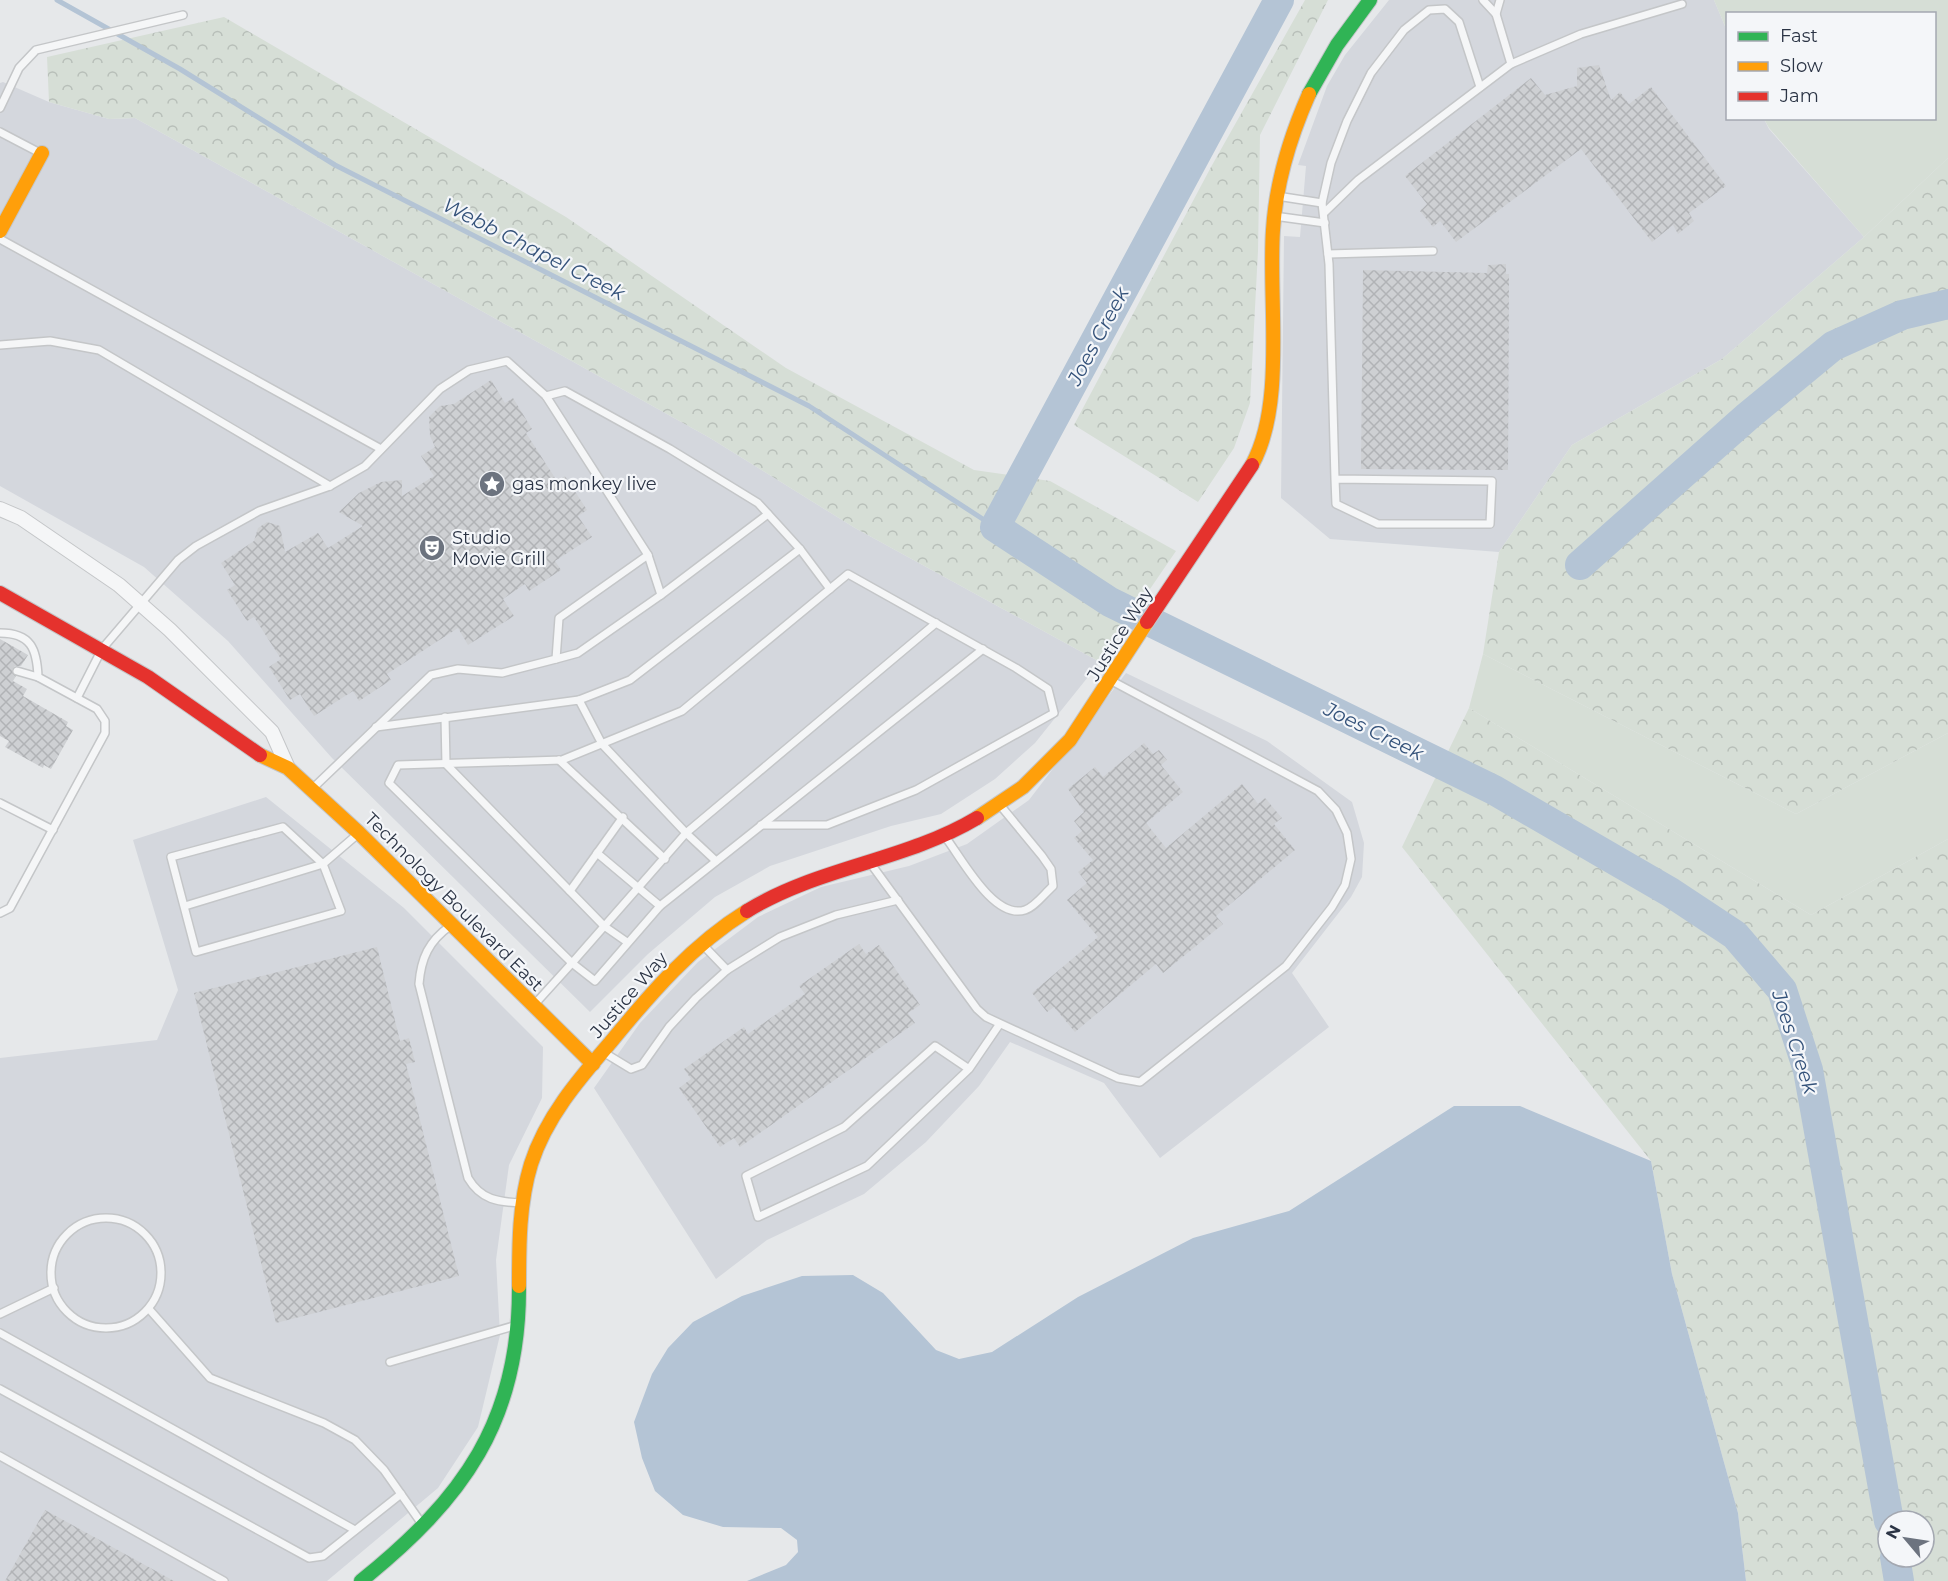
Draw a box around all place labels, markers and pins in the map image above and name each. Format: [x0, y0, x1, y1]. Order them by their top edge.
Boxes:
place icon: gas monkey live [477, 469, 507, 499]
place label: gas monkey live [512, 473, 657, 495]
place label: Studio Movie Grill [452, 527, 546, 570]
theatre icon: Studio Movie Grill [417, 533, 447, 563]

